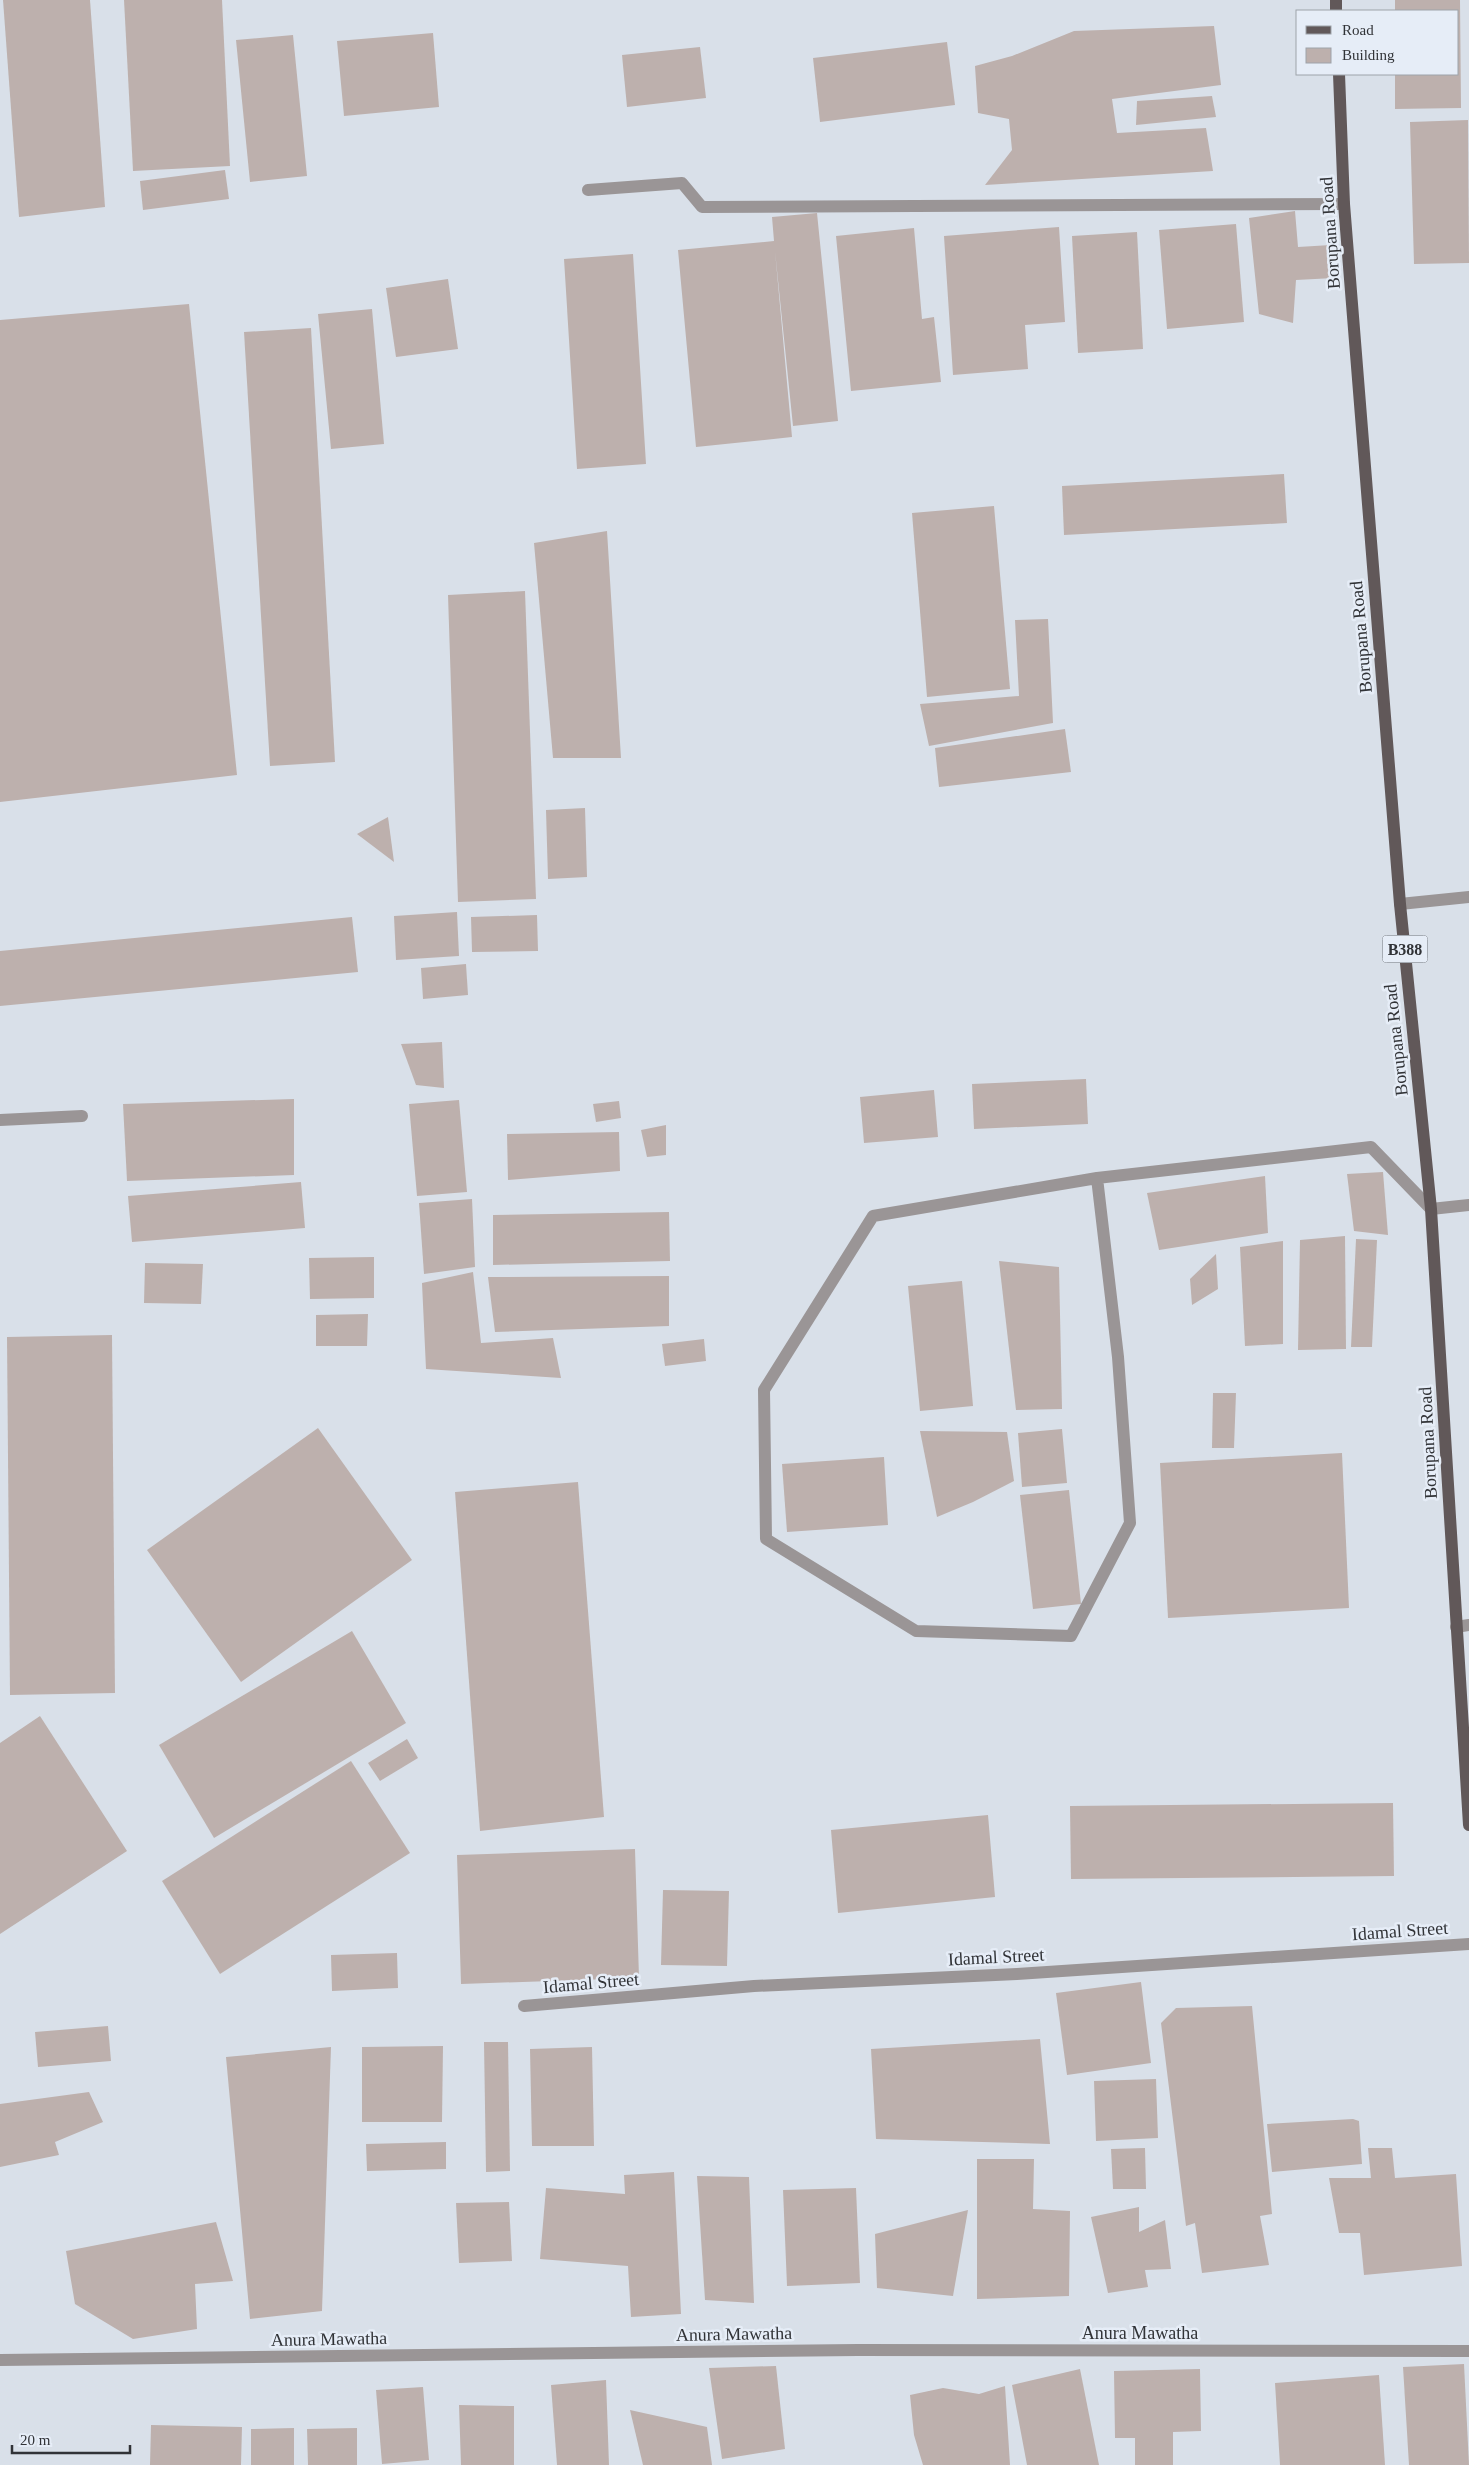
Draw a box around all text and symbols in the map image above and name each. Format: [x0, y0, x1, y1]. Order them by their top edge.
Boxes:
legend [1296, 10, 1459, 75]
text: Road [1342, 22, 1374, 38]
text: Building [1342, 47, 1395, 63]
street label: Borupana Road [1316, 176, 1344, 290]
street label: Borupana Road [1346, 580, 1376, 694]
road number: B388 [1382, 936, 1428, 962]
street label: Borupana Road [1380, 983, 1412, 1097]
street label: Borupana Road [1415, 1386, 1441, 1500]
street label: Idamal Street [1351, 1918, 1449, 1944]
street label: Idamal Street [947, 1944, 1045, 1970]
street label: Idamal Street [542, 1969, 640, 1997]
street label: Anura Mawatha [676, 2323, 792, 2345]
street label: Anura Mawatha [1082, 2323, 1198, 2343]
street label: Anura Mawatha [271, 2328, 387, 2350]
scale bar [12, 2422, 130, 2454]
text: 20 m [20, 2432, 51, 2448]

